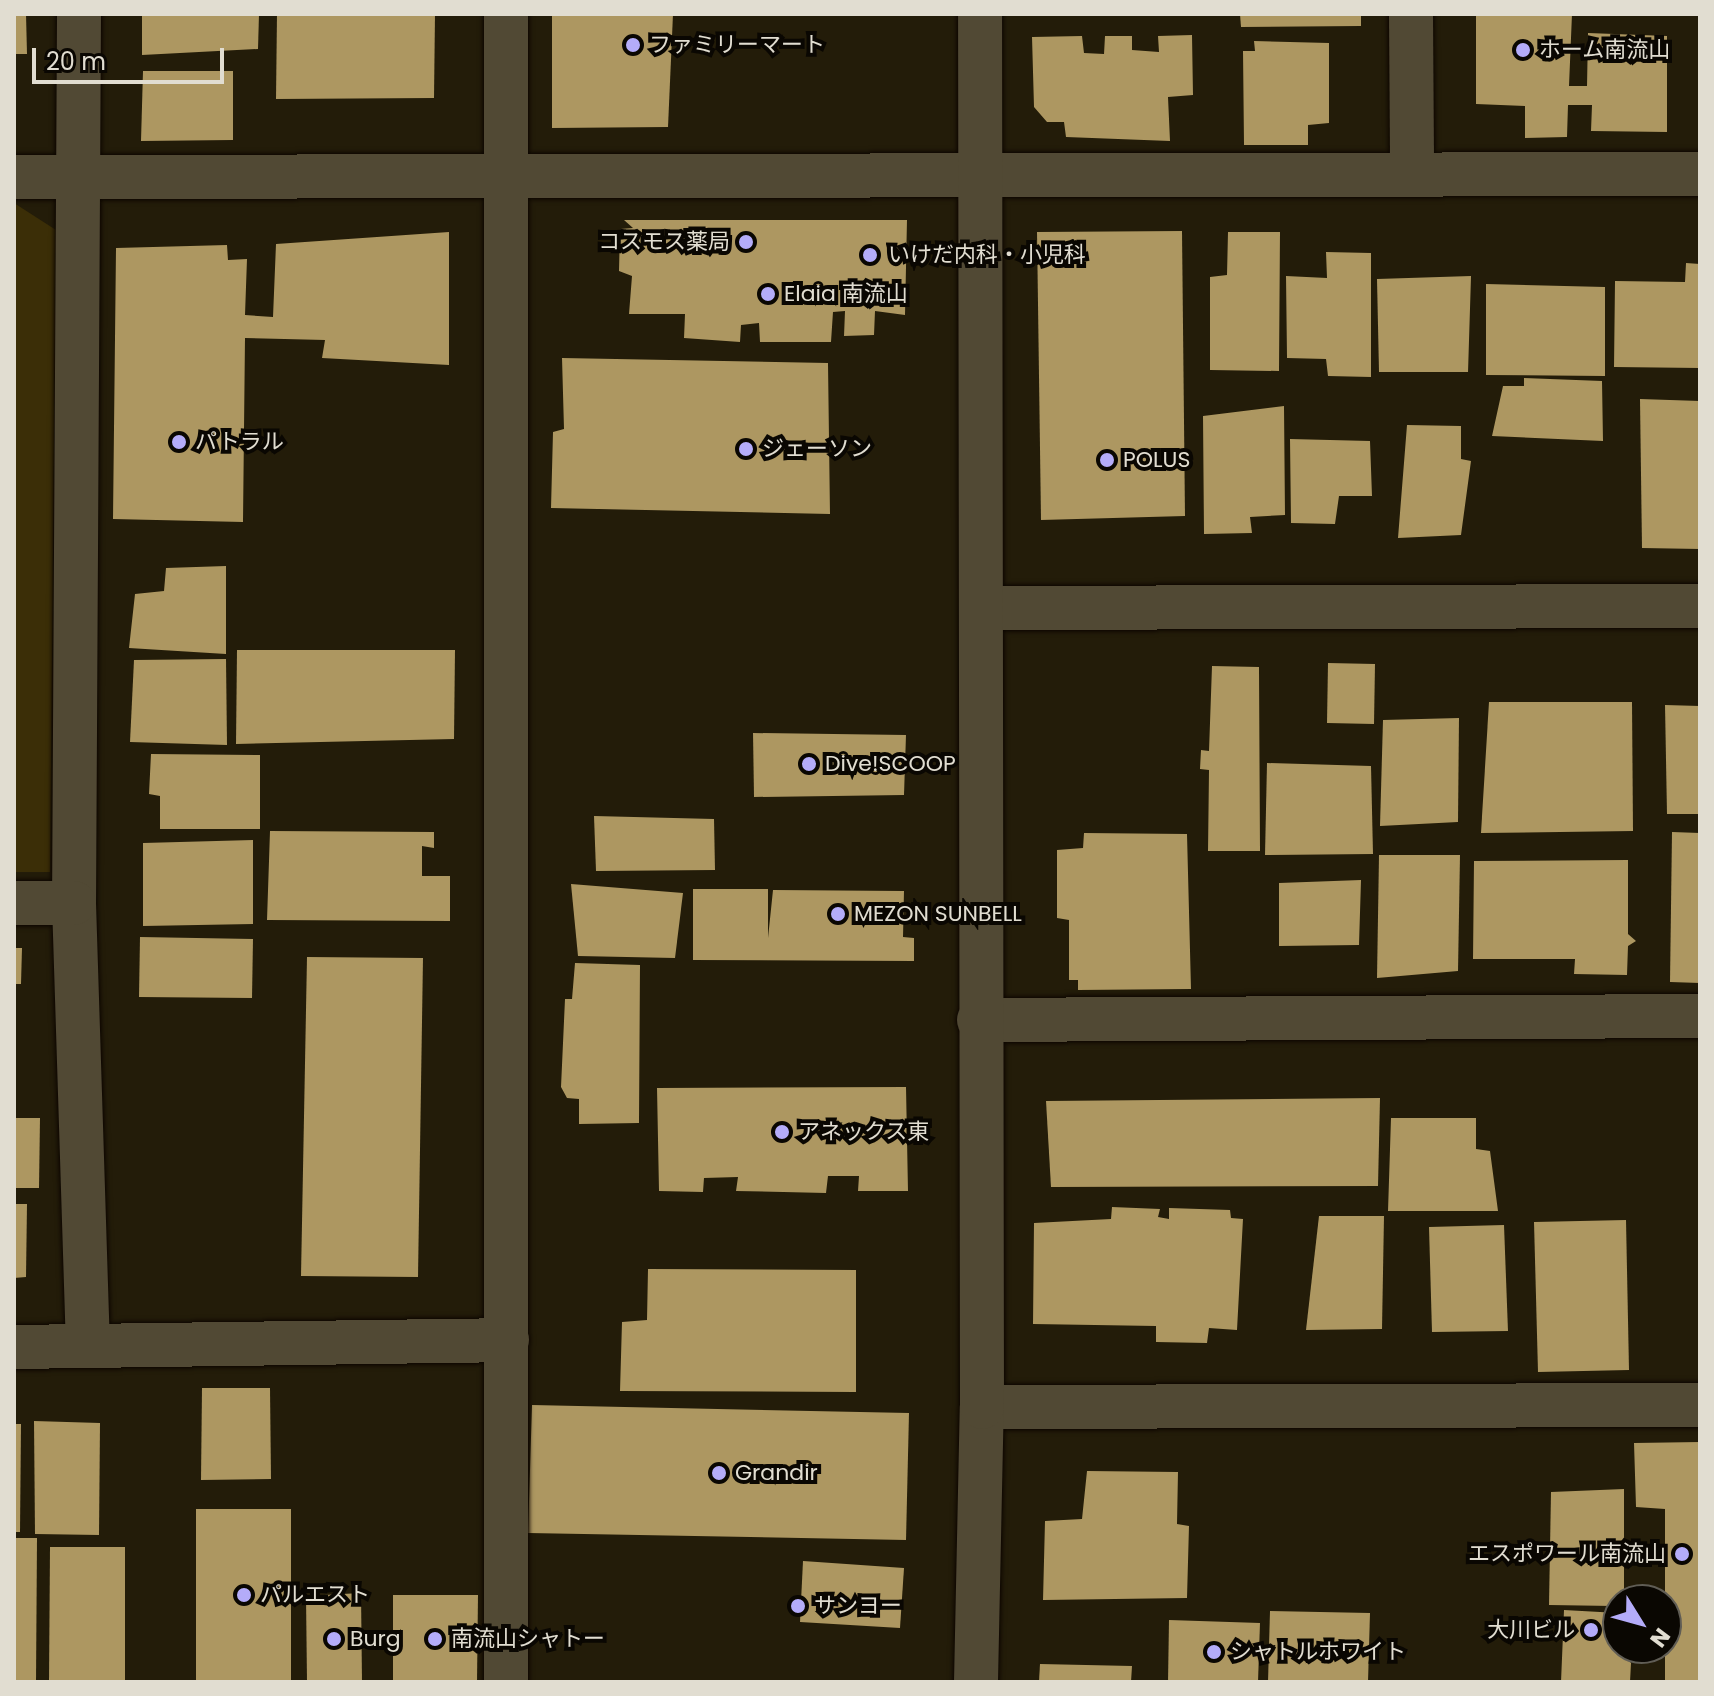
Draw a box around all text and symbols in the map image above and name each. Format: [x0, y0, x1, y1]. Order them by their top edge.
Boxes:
scale bar [36, 32, 228, 82]
place label: ファミリーマート [649, 32, 825, 58]
marker: ファミリーマート [624, 36, 642, 54]
place label: ホーム南流山 [1539, 37, 1671, 63]
marker: ホーム南流山 [1514, 41, 1532, 59]
text: 20 m [46, 45, 106, 78]
place label: コスモス薬局 [598, 229, 730, 255]
marker: コスモス薬局 [737, 233, 755, 251]
place label: いけだ内科・小児科 [888, 242, 1086, 268]
marker: いけだ内科・小児科 [859, 244, 881, 266]
place label: Elaia 南流山 [784, 281, 908, 307]
marker: Elaia 南流山 [759, 285, 777, 303]
place label: パトラル [195, 429, 283, 455]
marker: パトラル [170, 433, 188, 451]
place label: ジェーソン [762, 436, 872, 462]
marker: ジェーソン [737, 440, 755, 458]
place label: POLUS [1123, 447, 1190, 473]
marker: POLUS [1098, 451, 1116, 469]
place label: Dive!SCOOP [825, 751, 956, 777]
marker: Dive!SCOOP [800, 755, 818, 773]
place label: MEZON SUNBELL [854, 901, 1022, 927]
marker: MEZON SUNBELL [829, 905, 847, 923]
place label: アネックス東 [798, 1119, 930, 1145]
marker: アネックス東 [773, 1123, 791, 1141]
place label: Grandir [735, 1460, 818, 1486]
marker: Grandir [710, 1464, 728, 1482]
place label: エスポワール南流山 [1468, 1541, 1666, 1567]
marker: エスポワール南流山 [1673, 1545, 1691, 1563]
place label: パルエスト [260, 1582, 370, 1608]
north arrow [1602, 1584, 1682, 1664]
marker: パルエスト [235, 1586, 253, 1604]
place label: サンヨー [814, 1593, 902, 1619]
marker: サンヨー [789, 1597, 807, 1615]
place label: 大川ビル [1487, 1617, 1575, 1643]
marker: 大川ビル [1582, 1621, 1600, 1639]
text: N [1643, 1622, 1677, 1653]
place label: Burg [350, 1626, 401, 1652]
place label: 南流山シャトー [451, 1626, 605, 1652]
marker: Burg [325, 1630, 343, 1648]
marker: 南流山シャトー [426, 1630, 444, 1648]
place label: シャトルホワイト [1230, 1639, 1406, 1665]
marker: シャトルホワイト [1205, 1643, 1223, 1661]

